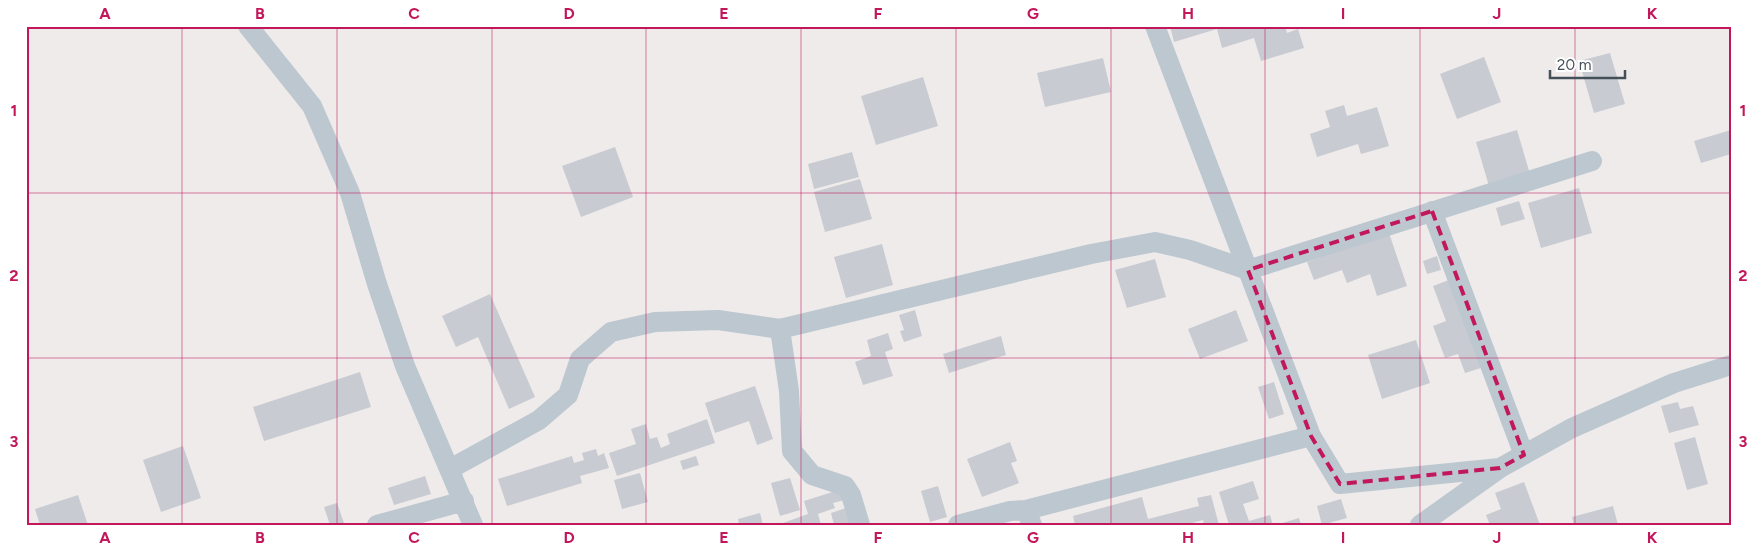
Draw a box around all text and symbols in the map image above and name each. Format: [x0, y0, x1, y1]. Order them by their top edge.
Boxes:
text: A [99, 4, 111, 23]
text: B [255, 4, 265, 23]
text: C [408, 4, 420, 23]
text: D [563, 4, 575, 23]
text: E [719, 4, 729, 23]
text: F [874, 4, 883, 23]
text: G [1027, 4, 1039, 23]
text: H [1182, 4, 1194, 23]
text: I [1341, 4, 1345, 23]
text: J [1493, 4, 1501, 23]
text: K [1647, 4, 1658, 23]
scale bar [1550, 48, 1624, 80]
text: 20 m [1557, 56, 1591, 74]
text: 1 [11, 101, 17, 120]
text: 1 [1740, 101, 1746, 120]
text: 2 [9, 266, 19, 285]
text: 2 [1738, 266, 1748, 285]
text: 3 [10, 432, 19, 451]
text: 3 [1739, 432, 1748, 451]
text: A [99, 528, 111, 547]
text: B [255, 528, 265, 547]
text: C [408, 528, 420, 547]
text: D [563, 528, 575, 547]
text: E [719, 528, 729, 547]
text: F [874, 528, 883, 547]
text: G [1027, 528, 1039, 547]
text: H [1182, 528, 1194, 547]
text: I [1341, 528, 1345, 547]
text: J [1493, 528, 1501, 547]
text: K [1647, 528, 1658, 547]

